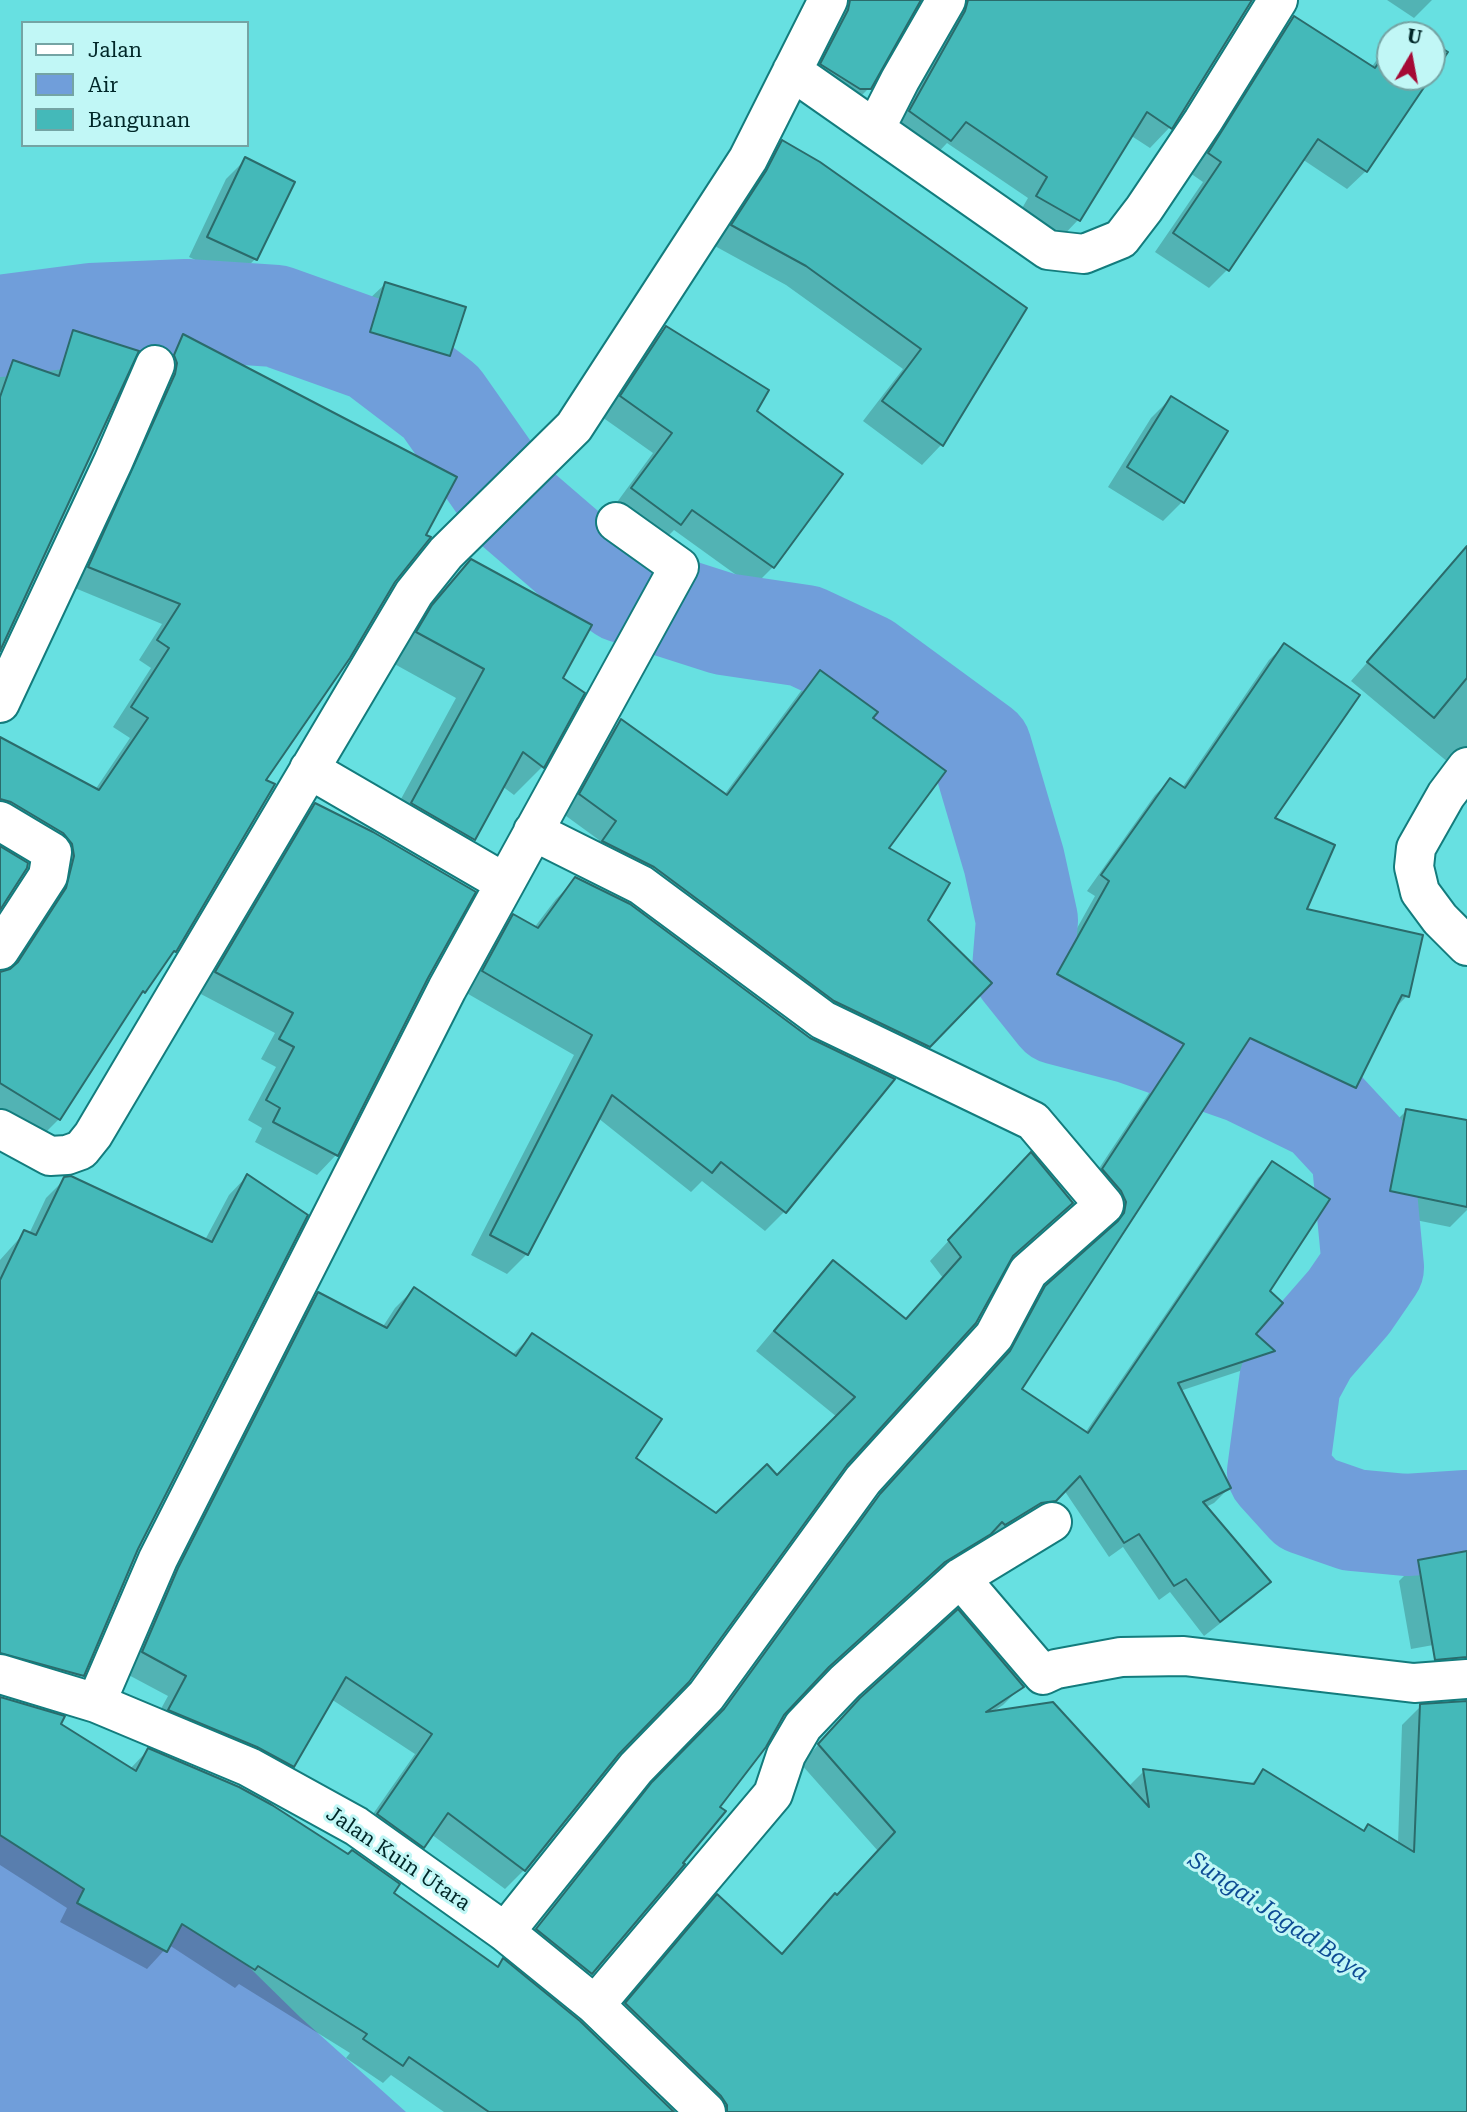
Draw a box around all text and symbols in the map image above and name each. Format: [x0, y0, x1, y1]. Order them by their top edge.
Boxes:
legend [21, 21, 248, 147]
north arrow [1376, 21, 1446, 91]
text: U [1405, 24, 1424, 49]
text: Jalan [88, 38, 142, 62]
text: Air [88, 73, 118, 97]
text: Bangunan [88, 108, 190, 132]
street label: Jalan Kuin Utara [321, 1801, 475, 1917]
water label: Sungai Jagad Baya [1183, 1847, 1373, 1987]

